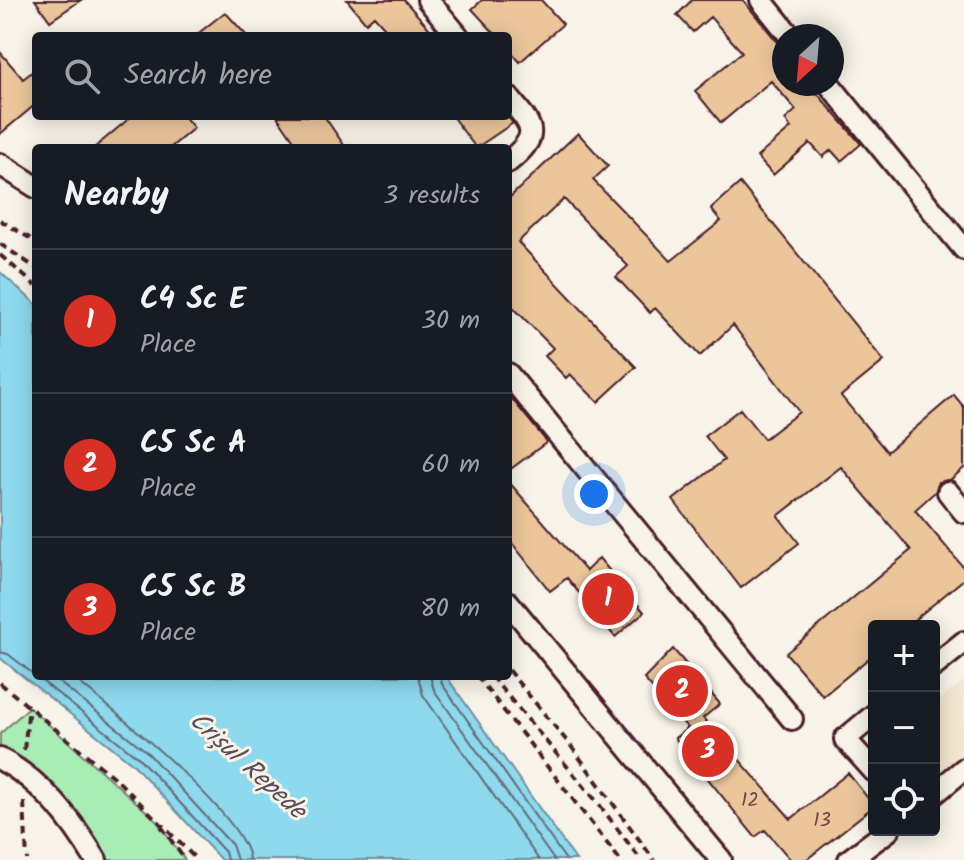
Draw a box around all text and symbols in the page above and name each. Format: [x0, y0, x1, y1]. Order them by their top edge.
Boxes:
north arrow [772, 24, 844, 96]
search box [32, 32, 512, 120]
text: Search here [124, 52, 272, 100]
icon: search [60, 54, 104, 98]
text: Nearby [64, 169, 169, 223]
text: 3 results [383, 175, 480, 217]
text: C4 Sc E [140, 276, 246, 324]
text: 1 [86, 300, 94, 342]
text: 30 m [421, 300, 480, 342]
text: Place [140, 324, 196, 366]
text: C5 Sc A [140, 420, 247, 468]
text: 2 [82, 444, 98, 486]
text: 60 m [421, 444, 480, 486]
text: Place [140, 468, 196, 510]
your location [574, 474, 614, 514]
text: C5 Sc B [140, 564, 247, 612]
pin: 1 [582, 569, 634, 629]
text: 3 [83, 588, 97, 630]
text: 80 m [420, 588, 480, 630]
text: Place [140, 612, 196, 654]
map controls [868, 620, 940, 836]
button: + [868, 620, 940, 692]
pin: 2 [656, 661, 708, 721]
button: − [868, 692, 940, 764]
water label: Crișul Repede [179, 701, 317, 832]
pin: 3 [682, 721, 734, 781]
button: locate [868, 764, 940, 836]
house number: 12 [741, 785, 759, 817]
house number: 13 [813, 805, 831, 837]

